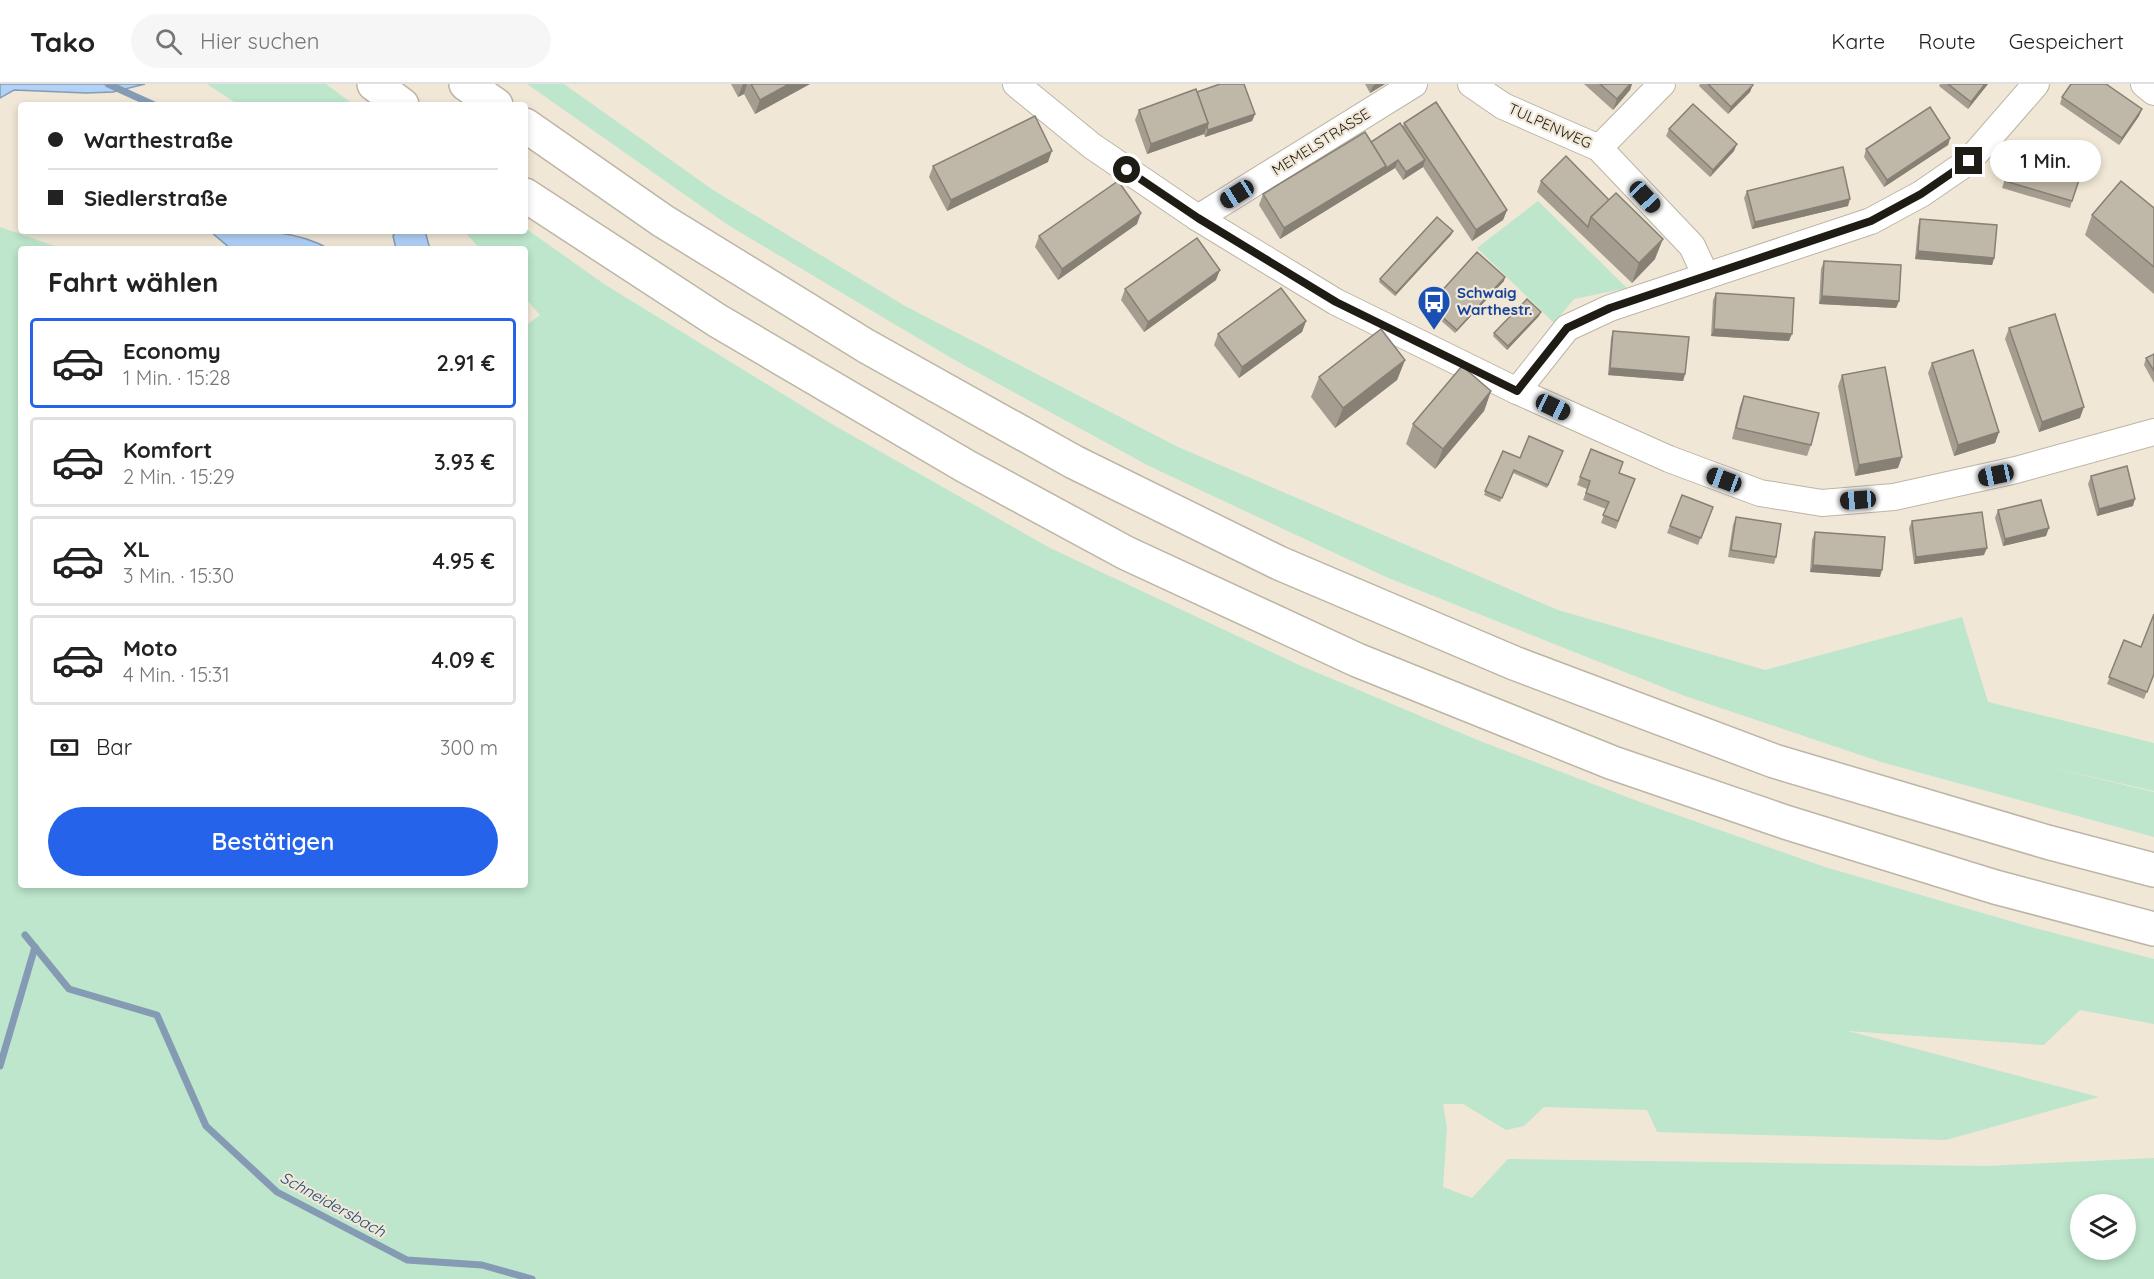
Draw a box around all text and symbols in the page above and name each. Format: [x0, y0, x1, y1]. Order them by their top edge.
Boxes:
search box [131, 14, 551, 68]
text: Tako [30, 24, 95, 59]
icon: search [152, 25, 185, 58]
text: Hier suchen [200, 27, 319, 55]
text: Karte [1831, 28, 1885, 54]
text: Route [1918, 28, 1976, 54]
text: Gespeichert [2009, 28, 2124, 54]
street label: TULPENWEG [1505, 99, 1595, 152]
street label: MEMELSTRASSE [1268, 104, 1373, 179]
text: Warthestraße [84, 126, 233, 154]
callout: 1 Min. [1990, 140, 2101, 182]
route end [1955, 147, 1982, 174]
text: 1 Min. [2020, 148, 2071, 173]
route start [1113, 156, 1140, 183]
car [1217, 177, 1257, 211]
car [1626, 178, 1664, 216]
text: Siedlerstraße [84, 184, 228, 212]
text: Fahrt wählen [48, 265, 218, 299]
place label: Schwaig Warthestr. [1457, 283, 1533, 319]
bus stop icon: Schwaig Warthestr. [1416, 284, 1452, 331]
icon: car [51, 336, 105, 390]
text: Economy [123, 337, 221, 365]
text: 2.91 € [436, 349, 495, 377]
text: 1 Min. · 15:28 [123, 365, 231, 390]
car [1533, 391, 1573, 423]
icon: car [51, 435, 105, 489]
text: Komfort [123, 436, 212, 464]
text: 3.93 € [434, 448, 495, 476]
car [1977, 462, 2015, 488]
text: 2 Min. · 15:29 [123, 464, 235, 489]
car [1704, 465, 1744, 495]
car [1839, 490, 1877, 510]
icon: car [51, 534, 105, 588]
text: XL [123, 535, 150, 563]
text: 4.95 € [432, 547, 495, 575]
text: 3 Min. · 15:30 [123, 563, 234, 588]
icon: car [51, 633, 105, 687]
text: Moto [123, 634, 177, 662]
text: 4.09 € [431, 646, 495, 674]
text: 4 Min. · 15:31 [123, 662, 230, 687]
icon: cash [48, 731, 81, 764]
text: Bar [96, 733, 132, 761]
text: 300 m [440, 735, 498, 760]
button: Bestätigen [48, 807, 498, 876]
water label: Schneidersbach [277, 1167, 390, 1242]
map controls [2070, 1194, 2136, 1260]
button: layers [2070, 1194, 2136, 1260]

